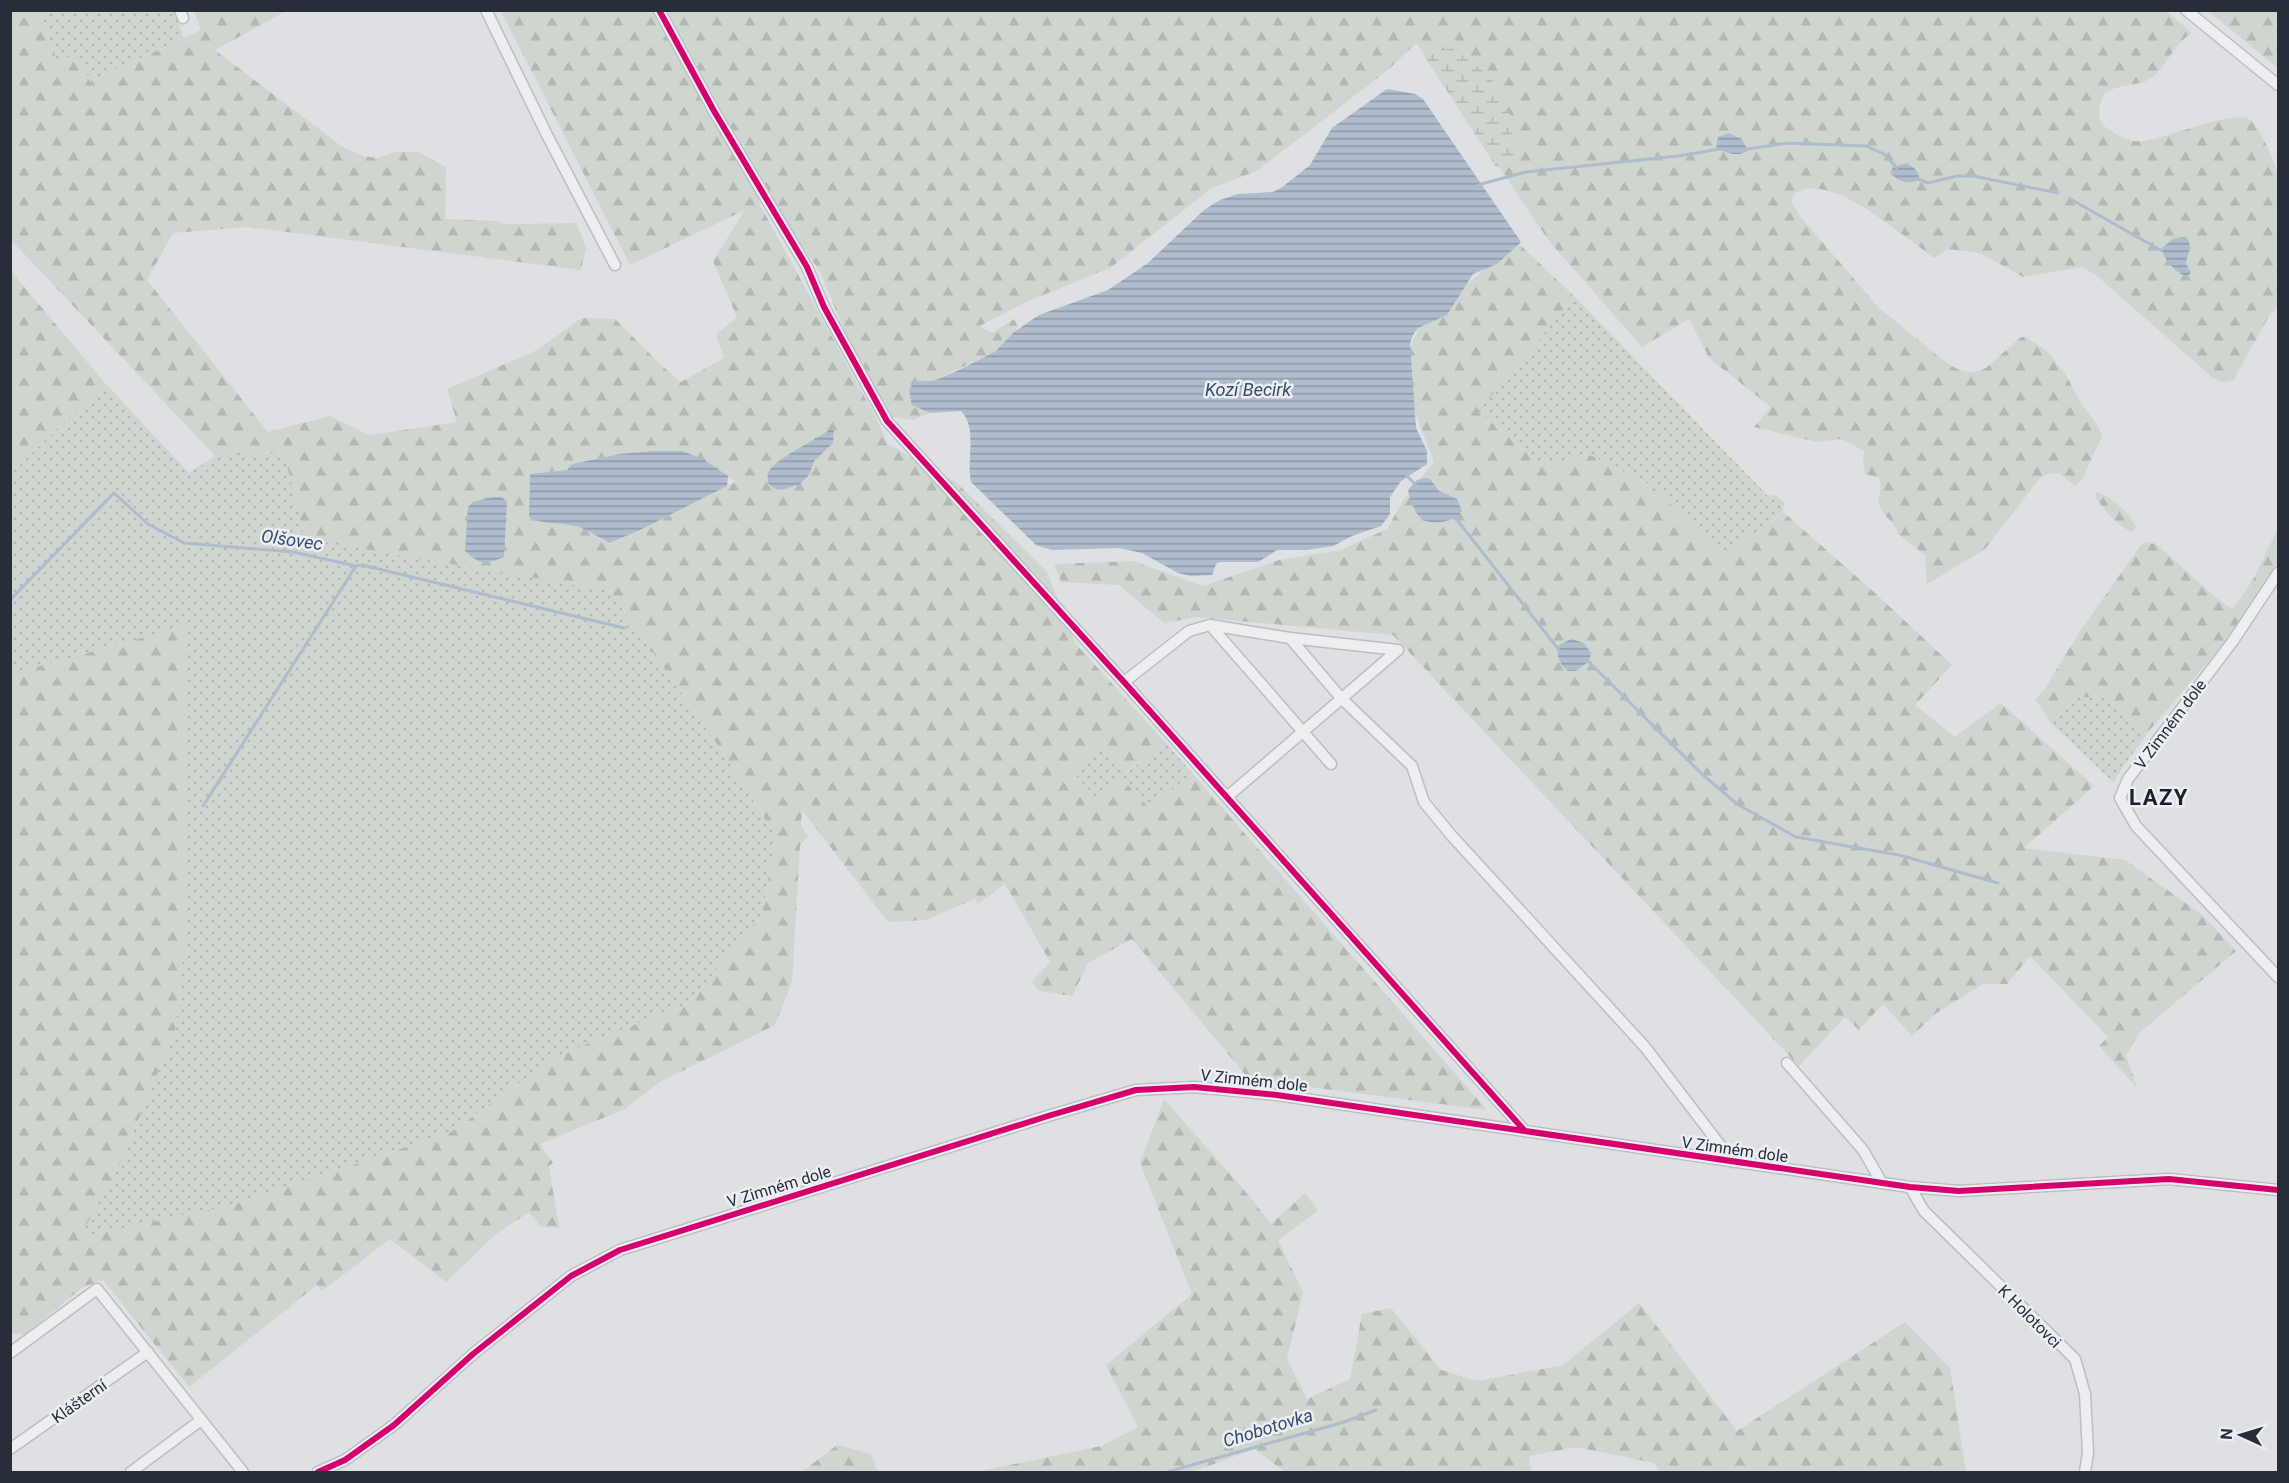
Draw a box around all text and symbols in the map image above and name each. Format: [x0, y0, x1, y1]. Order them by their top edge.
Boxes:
water label: Kozí Becirk [1205, 379, 1292, 400]
water label: Olšovec [260, 525, 324, 554]
street label: V Zimném dole [2130, 676, 2210, 773]
district label: LAZY [2129, 785, 2189, 810]
street label: V Zimném dole [1199, 1065, 1308, 1096]
street label: V Zimném dole [1680, 1133, 1789, 1166]
street label: V Zimném dole [725, 1162, 833, 1211]
street label: K Holotovci [1994, 1281, 2065, 1352]
street label: Klášterní [48, 1375, 111, 1427]
water label: Chobotovka [1220, 1404, 1315, 1451]
north arrow [2211, 1405, 2271, 1465]
text: N [2217, 1428, 2236, 1440]

